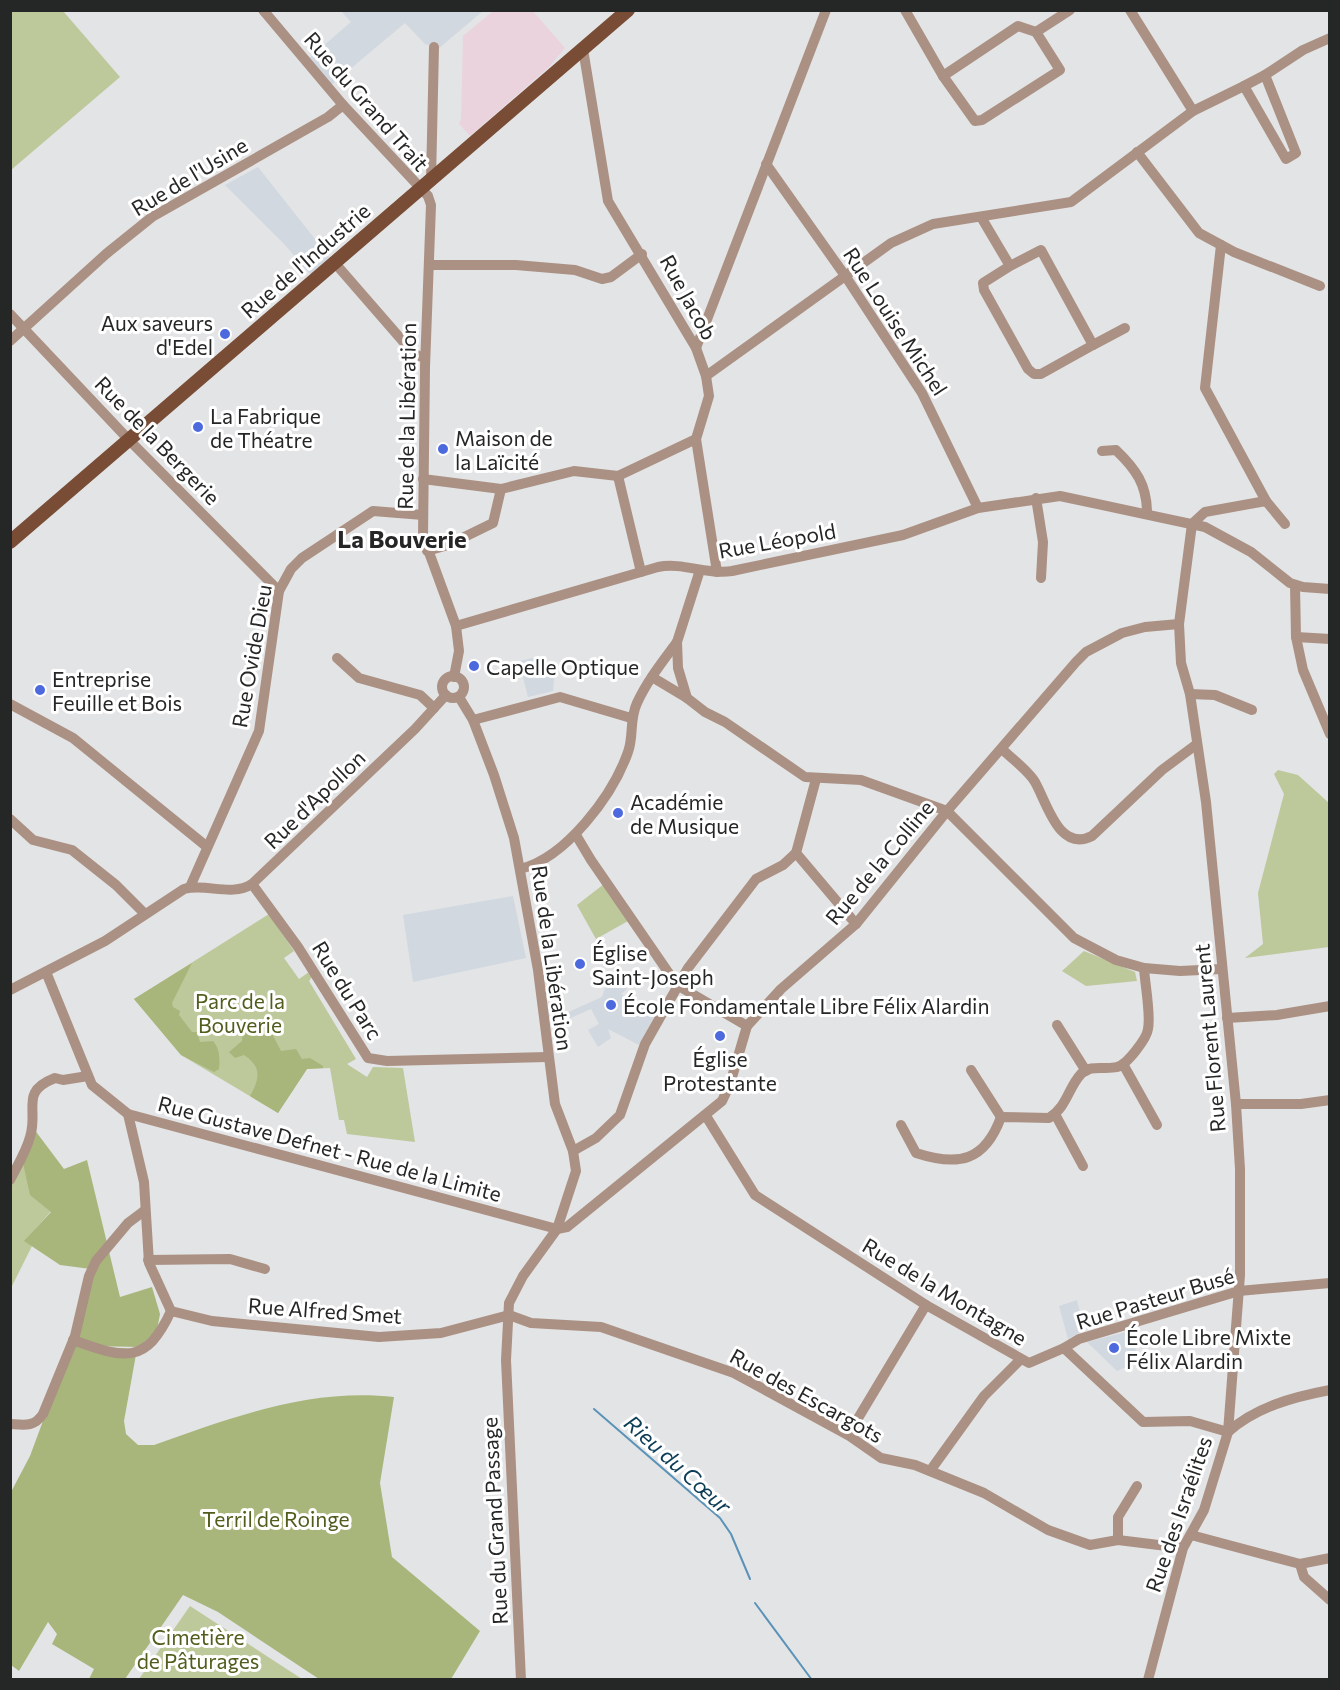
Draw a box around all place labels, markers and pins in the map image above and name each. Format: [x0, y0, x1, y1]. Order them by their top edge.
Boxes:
place label: Aux saveurs d'Edel [101, 310, 213, 359]
marker: Aux saveurs d'Edel [218, 327, 232, 341]
place label: La Fabrique de Théatre [210, 403, 321, 452]
marker: La Fabrique de Théatre [191, 420, 205, 434]
place label: Maison de la Laïcité [455, 425, 553, 474]
marker: Maison de la Laïcité [436, 442, 450, 456]
place label: Capelle Optique [486, 654, 639, 679]
marker: Capelle Optique [467, 659, 481, 673]
place label: Entreprise Feuille et Bois [52, 666, 182, 715]
marker: Entreprise Feuille et Bois [33, 683, 47, 697]
place label: Académie de Musique [630, 789, 739, 838]
marker: Académie de Musique [611, 806, 625, 820]
place label: Église Saint-Joseph [592, 940, 714, 989]
marker: Église Saint-Joseph [573, 957, 587, 971]
place label: École Fondamentale Libre Félix Alardin [623, 993, 990, 1018]
marker: École Fondamentale Libre Félix Alardin [604, 998, 618, 1012]
marker: Église Protestante [713, 1029, 727, 1043]
place label: Église Protestante [663, 1046, 777, 1095]
place label: École Libre Mixte Félix Alardin [1126, 1324, 1291, 1373]
marker: École Libre Mixte Félix Alardin [1107, 1341, 1121, 1355]

